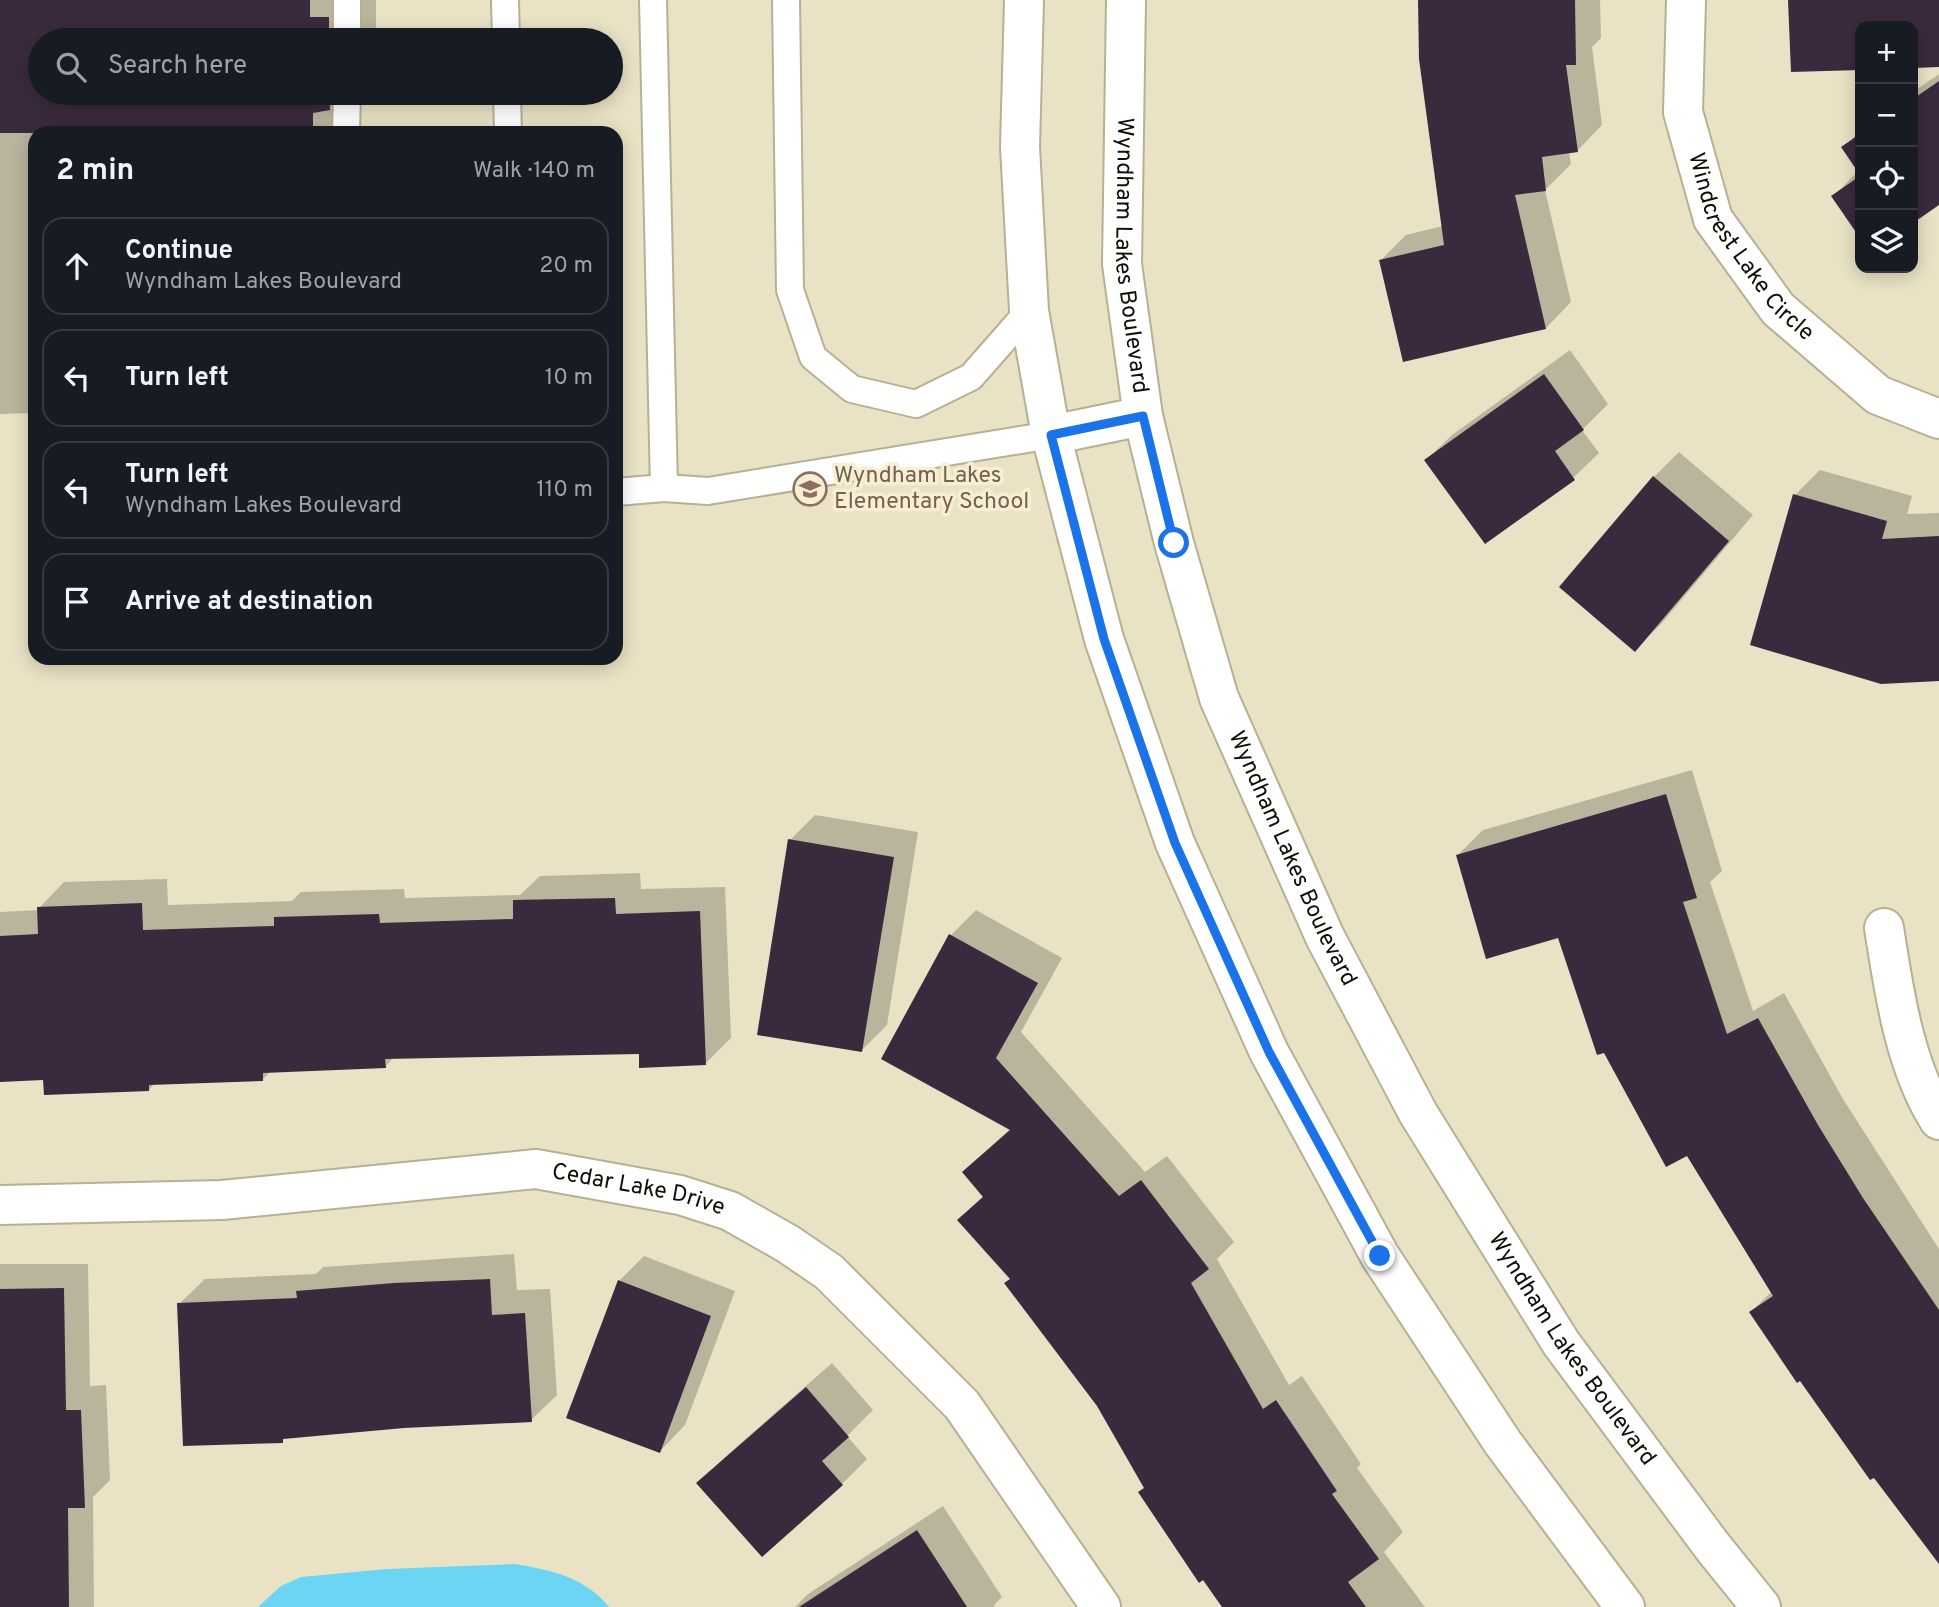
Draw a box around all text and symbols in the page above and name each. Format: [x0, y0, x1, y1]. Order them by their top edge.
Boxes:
map controls [1855, 21, 1918, 273]
button: + [1855, 21, 1918, 84]
search box [28, 28, 623, 105]
icon: search [52, 48, 90, 86]
text: Search here [108, 50, 247, 83]
button: − [1855, 84, 1918, 147]
street label: Wyndham Lakes Boulevard [1107, 117, 1154, 395]
button: locate [1855, 147, 1918, 210]
street label: Windcrest Lake Circle [1681, 150, 1820, 348]
text: 2 min [56, 153, 134, 190]
text: Walk · 140 m [473, 157, 595, 186]
button: layers [1855, 210, 1918, 273]
text: Continue [125, 235, 233, 268]
icon: ahead [58, 247, 96, 285]
text: 20 m [539, 252, 593, 281]
text: Wyndham Lakes Boulevard [125, 268, 402, 297]
icon: left [58, 359, 96, 397]
text: Turn left [125, 362, 229, 395]
text: 10 m [545, 364, 593, 393]
text: Turn left [125, 459, 229, 492]
place label: Wyndham Lakes Elementary School [834, 462, 1029, 517]
school or university icon: Wyndham Lakes Elementary School [791, 470, 829, 508]
icon: left [58, 471, 96, 509]
text: 110 m [536, 476, 593, 505]
text: Wyndham Lakes Boulevard [125, 492, 402, 521]
route start [1158, 527, 1189, 558]
icon: arrive [58, 583, 96, 621]
text: Arrive at destination [125, 586, 373, 619]
street label: Wyndham Lakes Boulevard [1221, 727, 1363, 991]
street label: Cedar Lake Drive [549, 1158, 728, 1223]
street label: Wyndham Lakes Boulevard [1481, 1227, 1662, 1472]
route end [1364, 1240, 1395, 1271]

